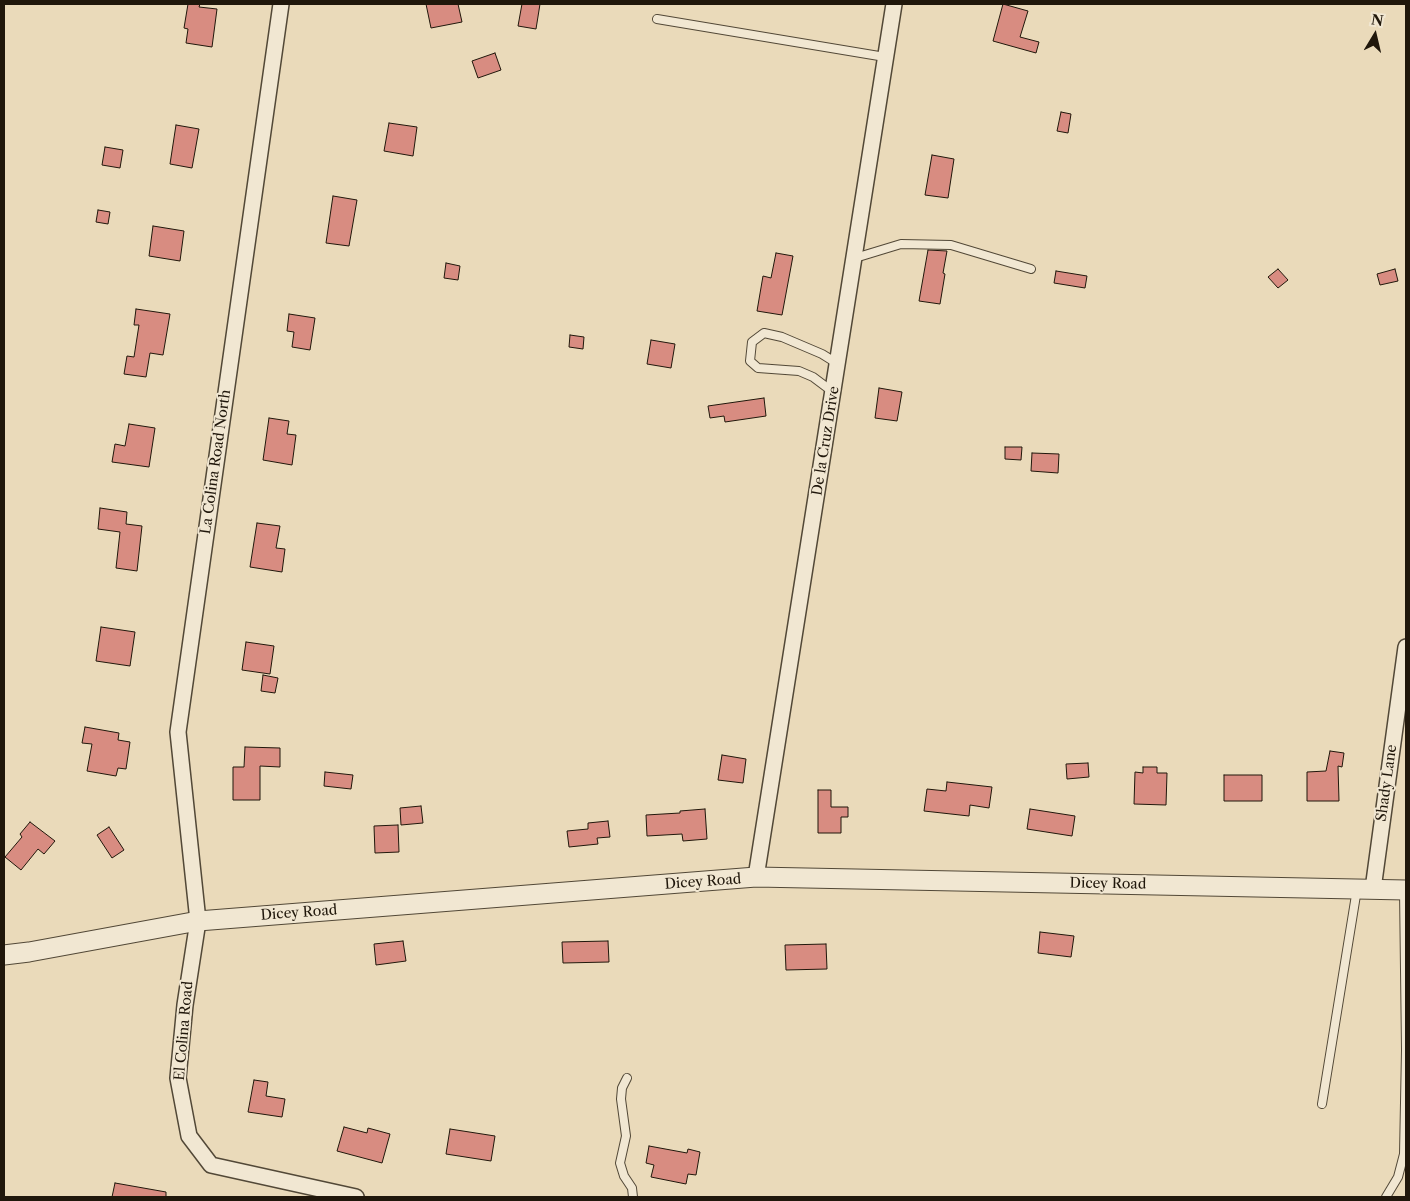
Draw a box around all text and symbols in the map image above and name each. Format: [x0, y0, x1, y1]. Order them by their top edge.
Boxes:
north arrow [1350, 10, 1400, 60]
text: N [1370, 10, 1385, 30]
street label: De la Cruz Drive [809, 385, 843, 497]
street label: La Colina Road North [198, 389, 234, 535]
street label: Shady Lane [1373, 743, 1401, 823]
street label: Dicey Road [664, 871, 742, 893]
street label: Dicey Road [1070, 875, 1146, 893]
street label: Dicey Road [260, 902, 338, 924]
street label: El Colina Road [171, 981, 197, 1081]

